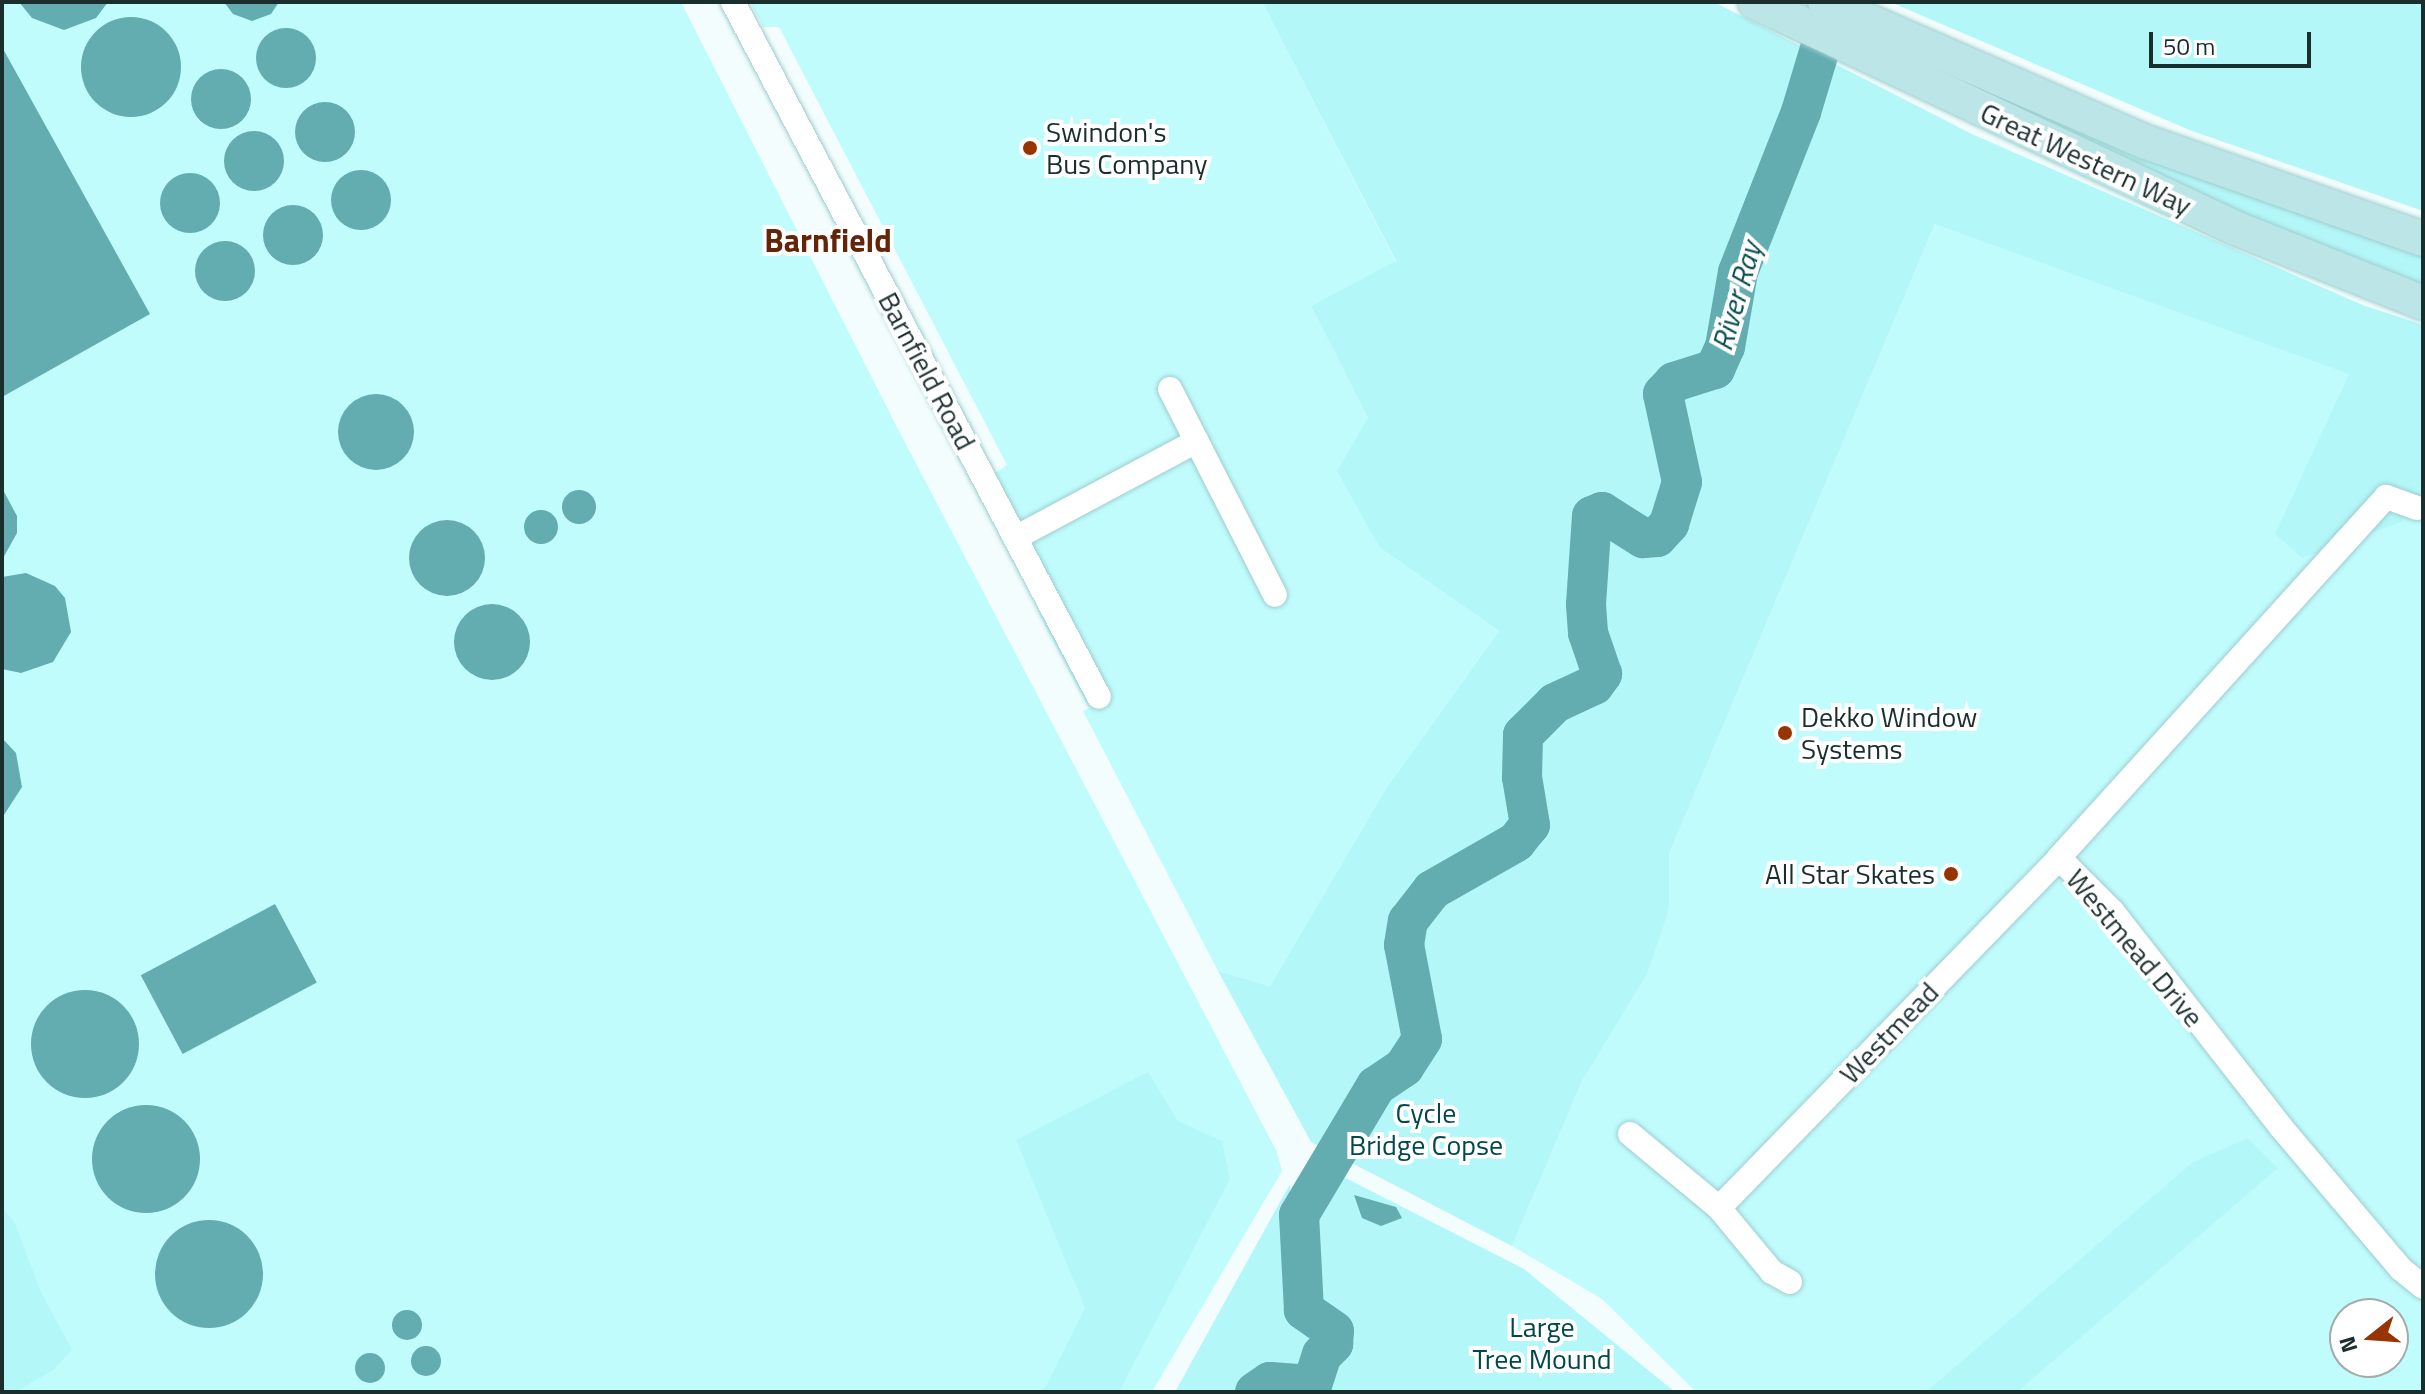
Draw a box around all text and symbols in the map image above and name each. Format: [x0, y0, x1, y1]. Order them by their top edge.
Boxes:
scale bar [2153, 16, 2315, 66]
text: 50 m [2163, 28, 2215, 64]
street label: Great Western Way [1975, 95, 2197, 223]
place label: Swindon's Bus Company [1046, 115, 1208, 181]
marker: Swindon's Bus Company [1021, 139, 1039, 157]
district label: Barnfield [764, 221, 892, 259]
water label: River Ray [1703, 237, 1769, 355]
street label: Barnfield Road [871, 286, 983, 456]
place label: Dekko Window Systems [1801, 700, 1977, 766]
marker: Dekko Window Systems [1776, 724, 1794, 742]
place label: All Star Skates [1765, 857, 1935, 891]
street label: Westmead Drive [2059, 863, 2211, 1033]
marker: All Star Skates [1942, 865, 1960, 883]
street label: Westmead [1833, 975, 1945, 1091]
park label: Cycle Bridge Copse [1349, 1096, 1503, 1162]
north arrow [2329, 1298, 2409, 1378]
park label: Large Tree Mound [1472, 1310, 1612, 1376]
text: N [2329, 1332, 2366, 1357]

